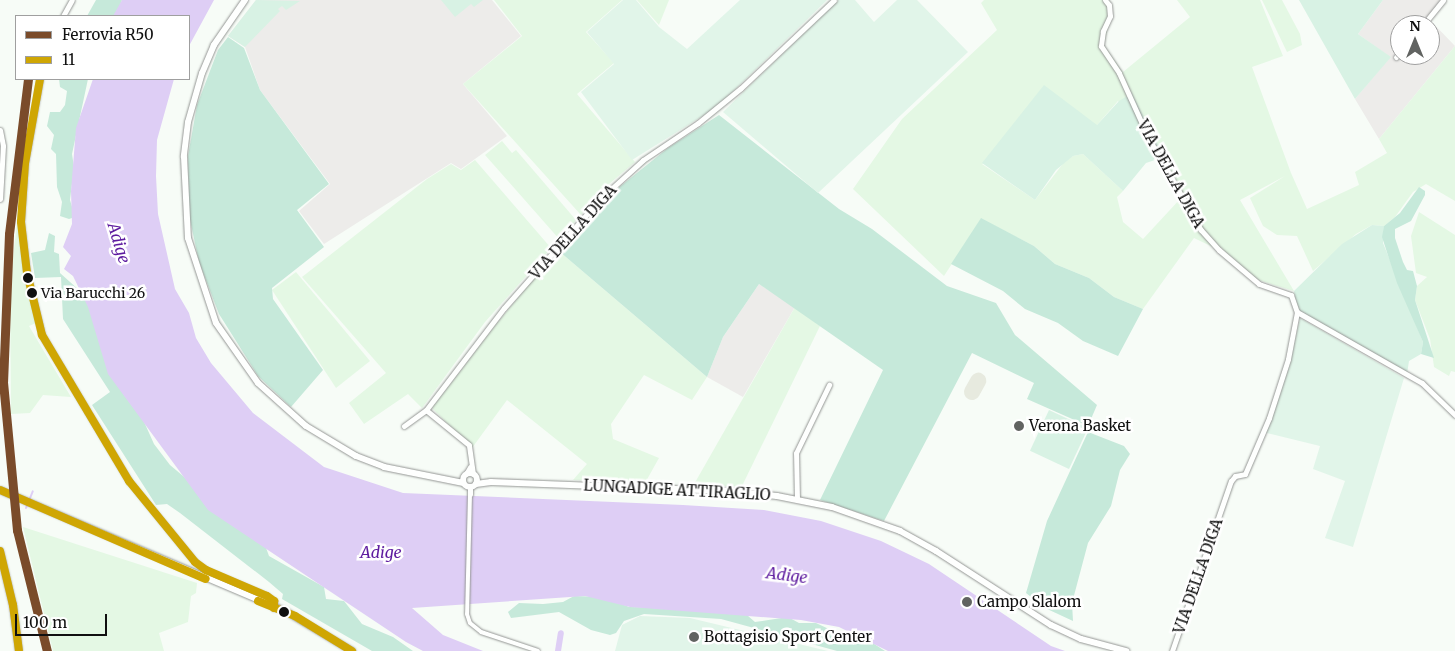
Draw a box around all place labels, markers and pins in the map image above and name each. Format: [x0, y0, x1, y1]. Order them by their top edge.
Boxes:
unlabelled marker [23, 273, 33, 283]
place label: Via Barucchi 26 [41, 285, 145, 301]
marker: Via Barucchi 26 [27, 288, 37, 298]
place label: Verona Basket [1029, 417, 1131, 435]
marker: Verona Basket [1013, 420, 1025, 432]
place label: Campo Slalom [977, 593, 1081, 611]
marker: Campo Slalom [961, 596, 973, 608]
unlabelled marker [279, 607, 289, 617]
place label: Bottagisio Sport Center [704, 628, 872, 646]
marker: Bottagisio Sport Center [688, 631, 700, 643]

